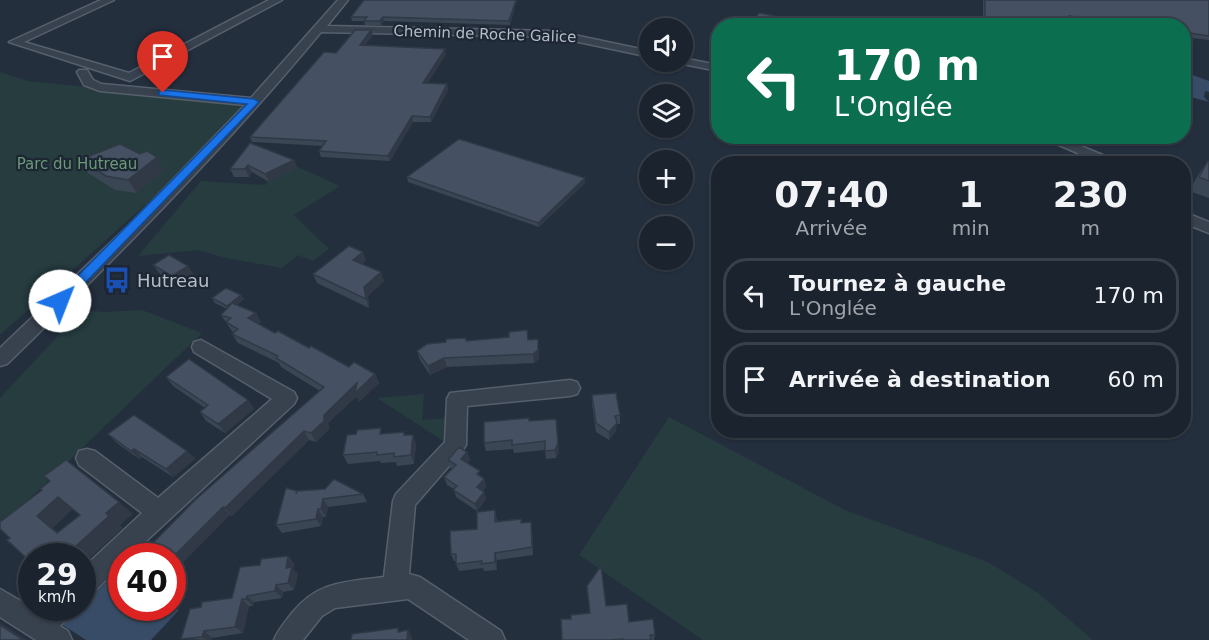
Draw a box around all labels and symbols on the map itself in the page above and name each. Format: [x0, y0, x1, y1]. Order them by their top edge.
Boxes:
street label: Chemin de Roche Galice [393, 22, 577, 46]
pin [137, 31, 188, 93]
park label: Parc du Hutreau [17, 155, 137, 173]
bus stop icon: Hutreau [102, 265, 132, 295]
position arrow [28, 269, 92, 333]
place label: Hutreau [137, 270, 210, 291]
speed limit sign: 40 [108, 543, 186, 621]

